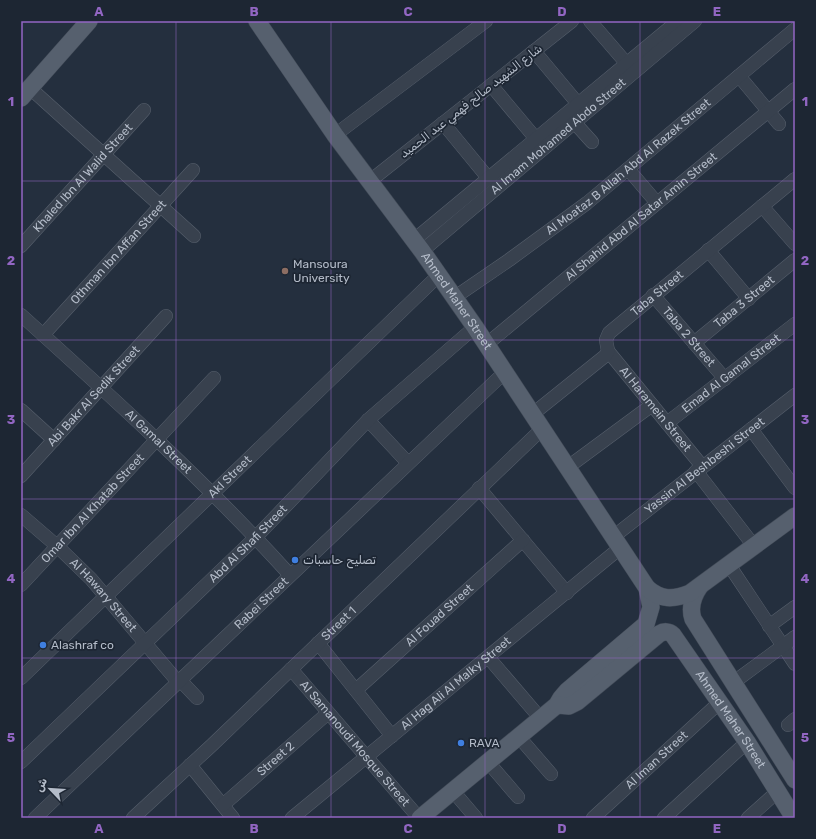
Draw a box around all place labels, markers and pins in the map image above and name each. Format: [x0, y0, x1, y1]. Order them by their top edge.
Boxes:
place label: Mansoura University [293, 257, 350, 285]
marker: Mansoura University [280, 266, 290, 276]
place label: تصليح حاسبات [303, 553, 376, 569]
marker: تصليح حاسبات [290, 555, 300, 565]
place label: Alashraf co [51, 638, 114, 652]
marker: Alashraf co [38, 640, 48, 650]
place label: RAVA [469, 736, 500, 750]
marker: RAVA [456, 738, 466, 748]

